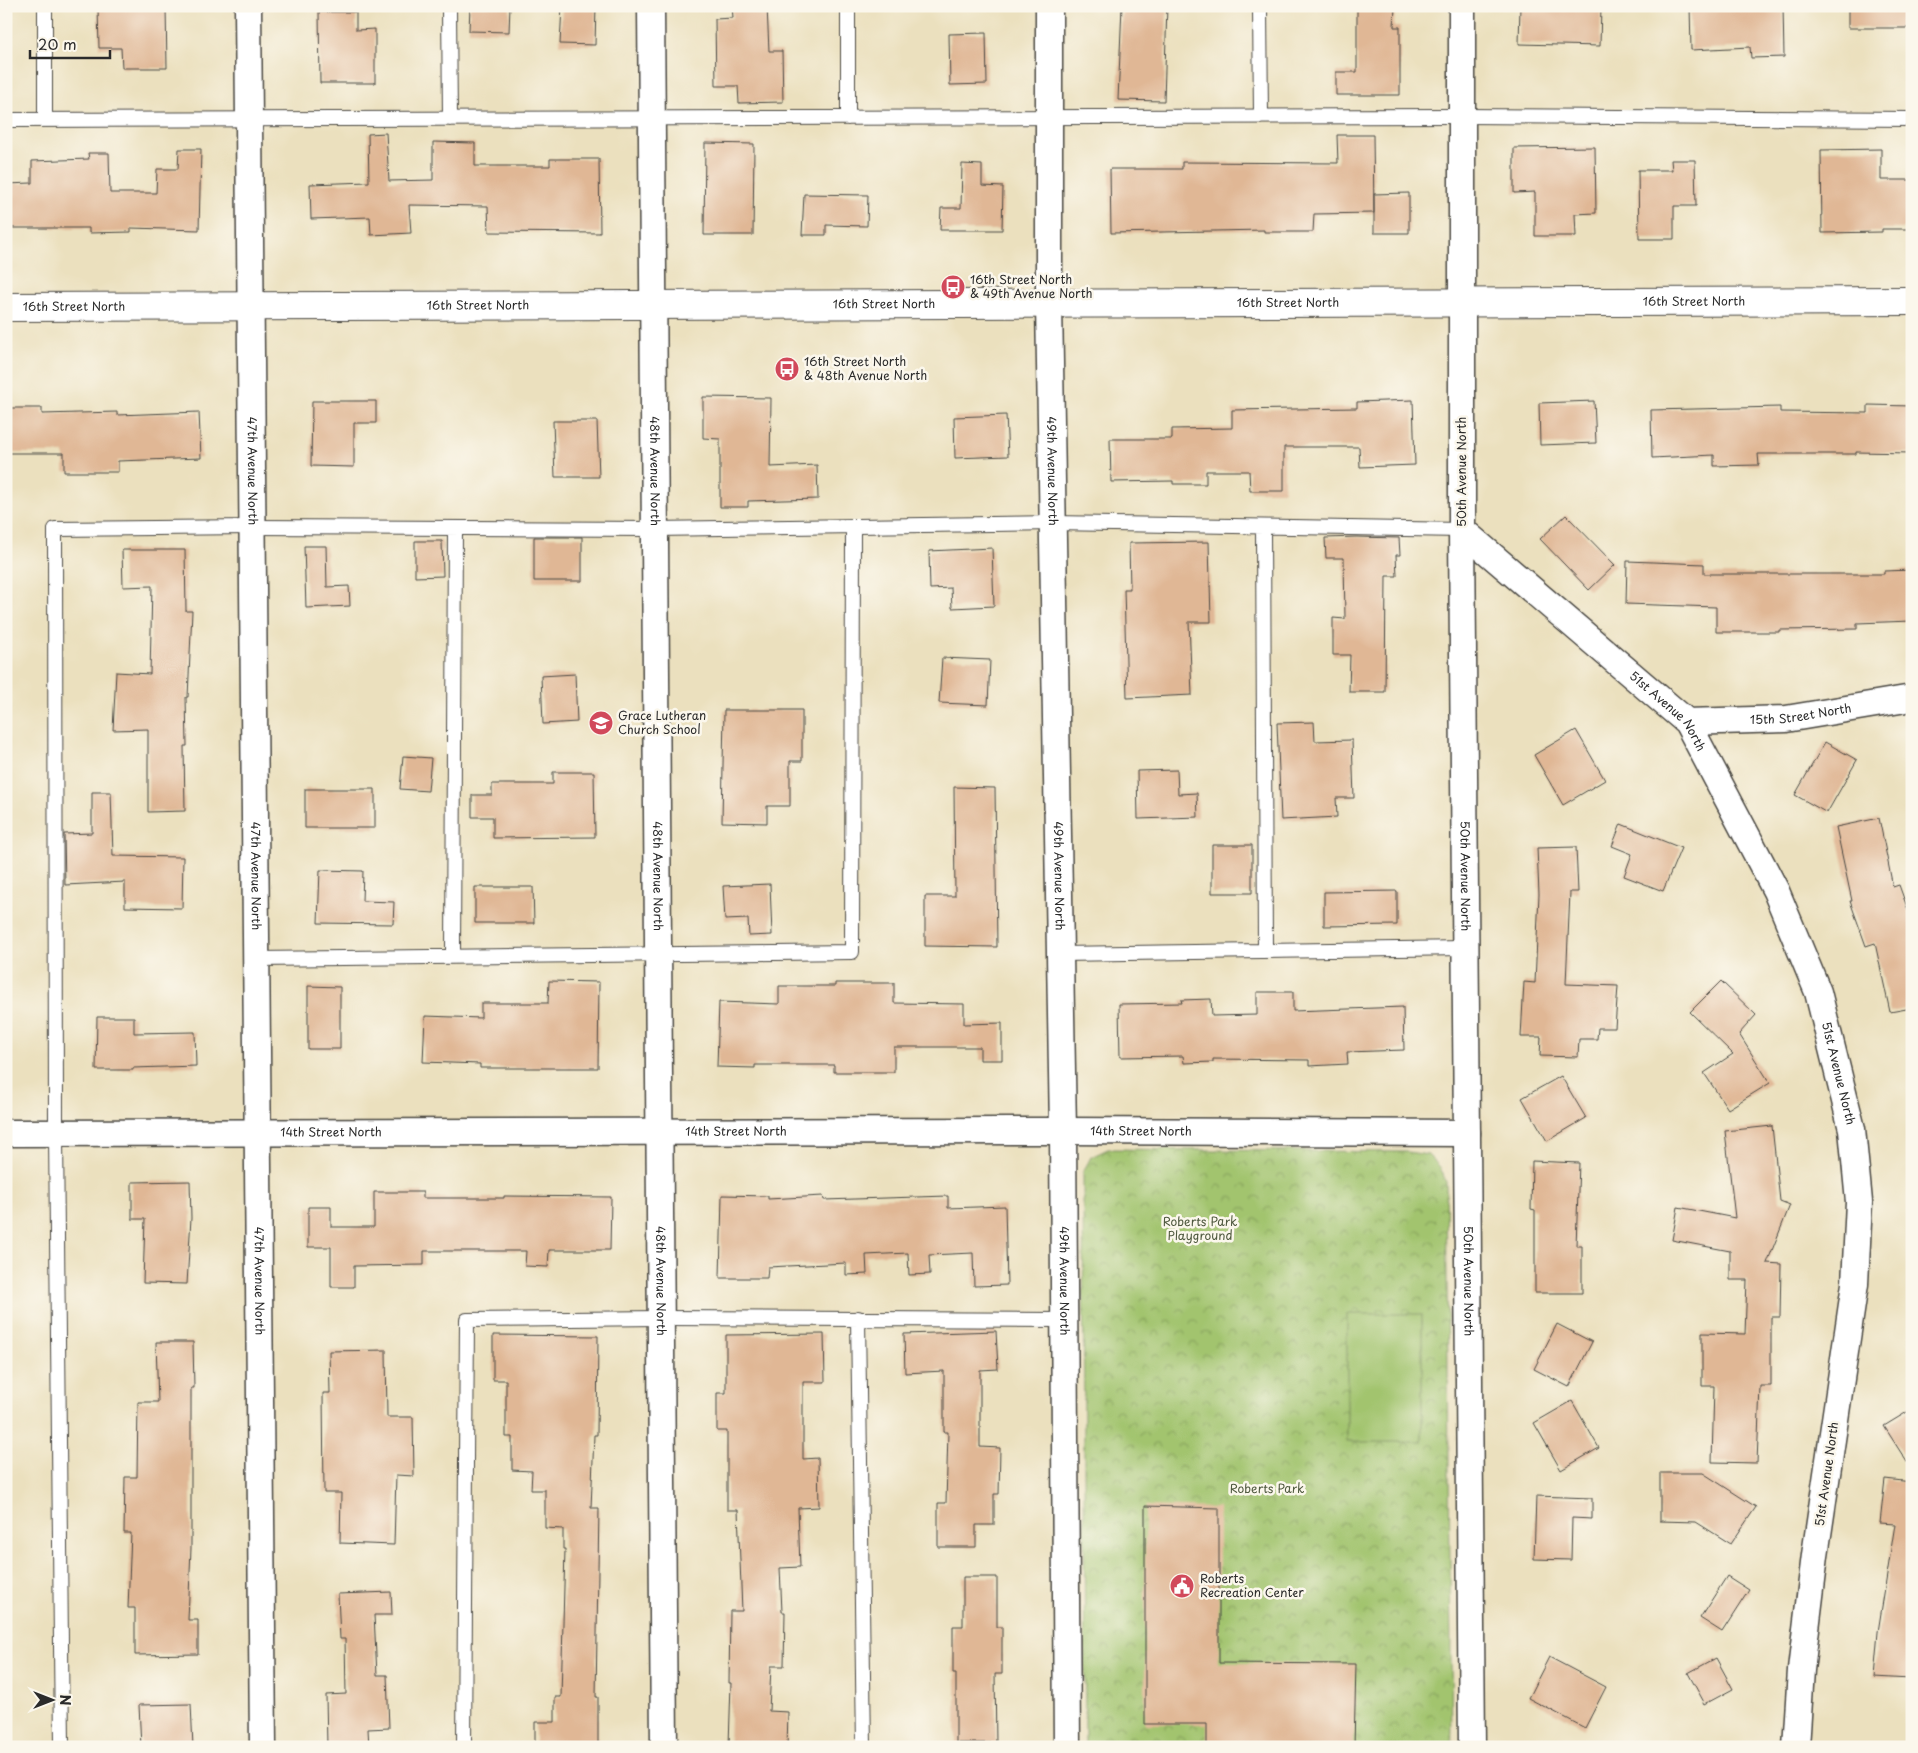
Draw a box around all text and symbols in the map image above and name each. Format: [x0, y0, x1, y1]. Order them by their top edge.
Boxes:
scale bar [30, 28, 110, 60]
text: 20 m [38, 32, 77, 55]
place label: 16th Street North & 49th Avenue North [970, 270, 1093, 302]
bus stop icon: 16th Street North & 49th Avenue North [940, 274, 966, 300]
street label: 16th Street North [1643, 292, 1745, 310]
street label: 16th Street North [1237, 293, 1339, 311]
street label: 16th Street North [833, 294, 935, 312]
street label: 16th Street North [427, 295, 529, 314]
street label: 16th Street North [23, 297, 125, 315]
place label: 16th Street North & 48th Avenue North [804, 352, 927, 384]
bus stop icon: 16th Street North & 48th Avenue North [774, 356, 800, 382]
street label: 48th Avenue North [646, 416, 665, 526]
street label: 49th Avenue North [1043, 416, 1063, 526]
street label: 47th Avenue North [244, 417, 262, 525]
street label: 50th Avenue North [1452, 417, 1470, 527]
street label: 51st Avenue North [1626, 667, 1711, 754]
street label: 15th Street North [1750, 698, 1853, 728]
place label: Grace Lutheran Church School [618, 706, 706, 738]
school or university icon: Grace Lutheran Church School [588, 710, 614, 736]
street label: 48th Avenue North [649, 821, 668, 931]
street label: 49th Avenue North [1050, 821, 1070, 931]
street label: 50th Avenue North [1456, 821, 1475, 931]
street label: 47th Avenue North [247, 822, 266, 930]
street label: 51st Avenue North [1818, 1020, 1861, 1126]
street label: 14th Street North [1090, 1121, 1192, 1140]
street label: 14th Street North [280, 1122, 382, 1140]
street label: 14th Street North [685, 1122, 787, 1140]
park label: Roberts Park Playground [1163, 1212, 1237, 1244]
street label: 48th Avenue North [652, 1226, 671, 1336]
street label: 49th Avenue North [1056, 1226, 1074, 1336]
street label: 50th Avenue North [1460, 1226, 1479, 1336]
street label: 47th Avenue North [251, 1227, 269, 1335]
street label: 51st Avenue North [1810, 1420, 1842, 1527]
park label: Roberts Park [1230, 1479, 1304, 1497]
place label: Roberts Recreation Center [1200, 1569, 1304, 1601]
public building icon: Roberts Recreation Center [1169, 1573, 1195, 1599]
north arrow [28, 1676, 78, 1726]
text: N [55, 1694, 76, 1706]

